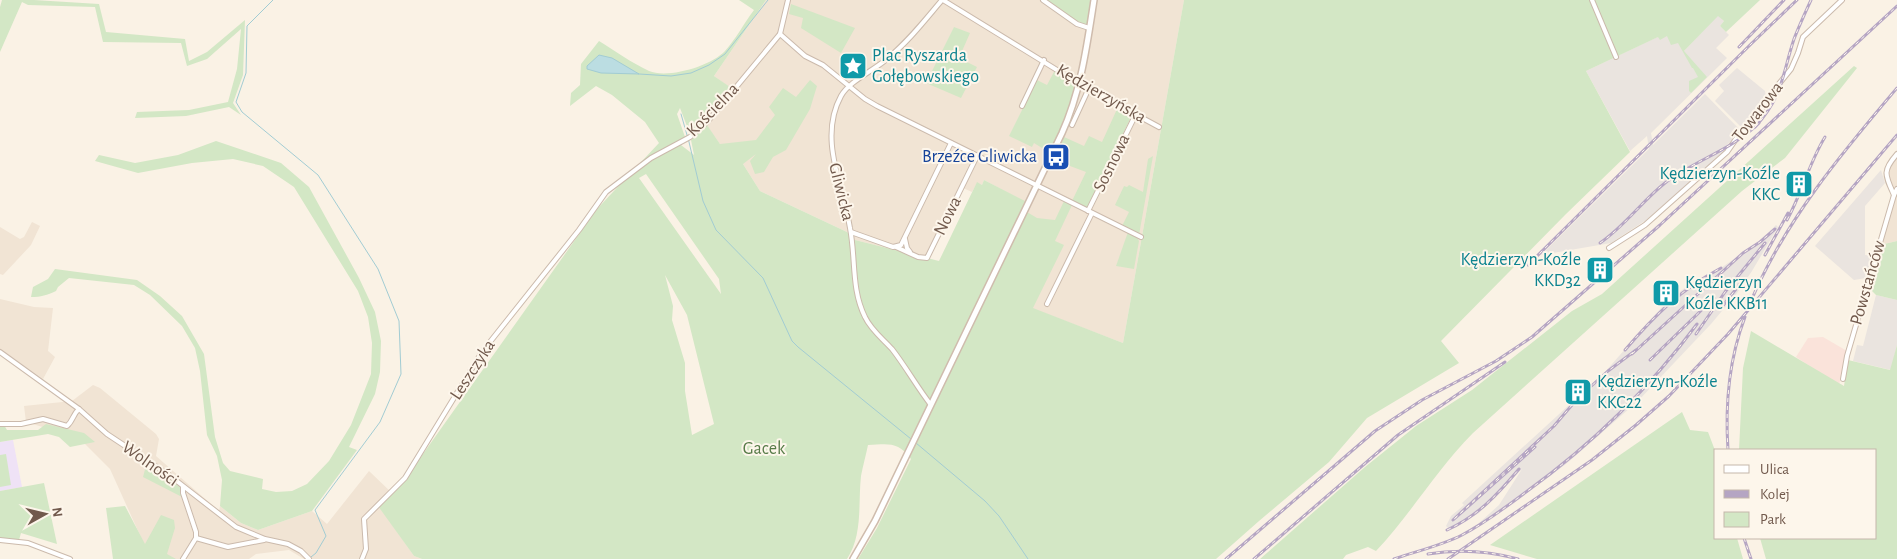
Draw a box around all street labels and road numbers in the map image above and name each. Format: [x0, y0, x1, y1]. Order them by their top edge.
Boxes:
street label: Kędzierzyńska [1053, 61, 1149, 127]
street label: Towarowa [1729, 79, 1787, 145]
street label: Kościelna [683, 80, 743, 140]
street label: Sosnowa [1090, 131, 1134, 195]
street label: Gliwicka [825, 161, 857, 223]
street label: Nowa [931, 194, 965, 238]
street label: Powstańców [1847, 239, 1889, 327]
street label: Leszczyka [447, 337, 499, 403]
street label: Wolności [118, 438, 182, 490]

